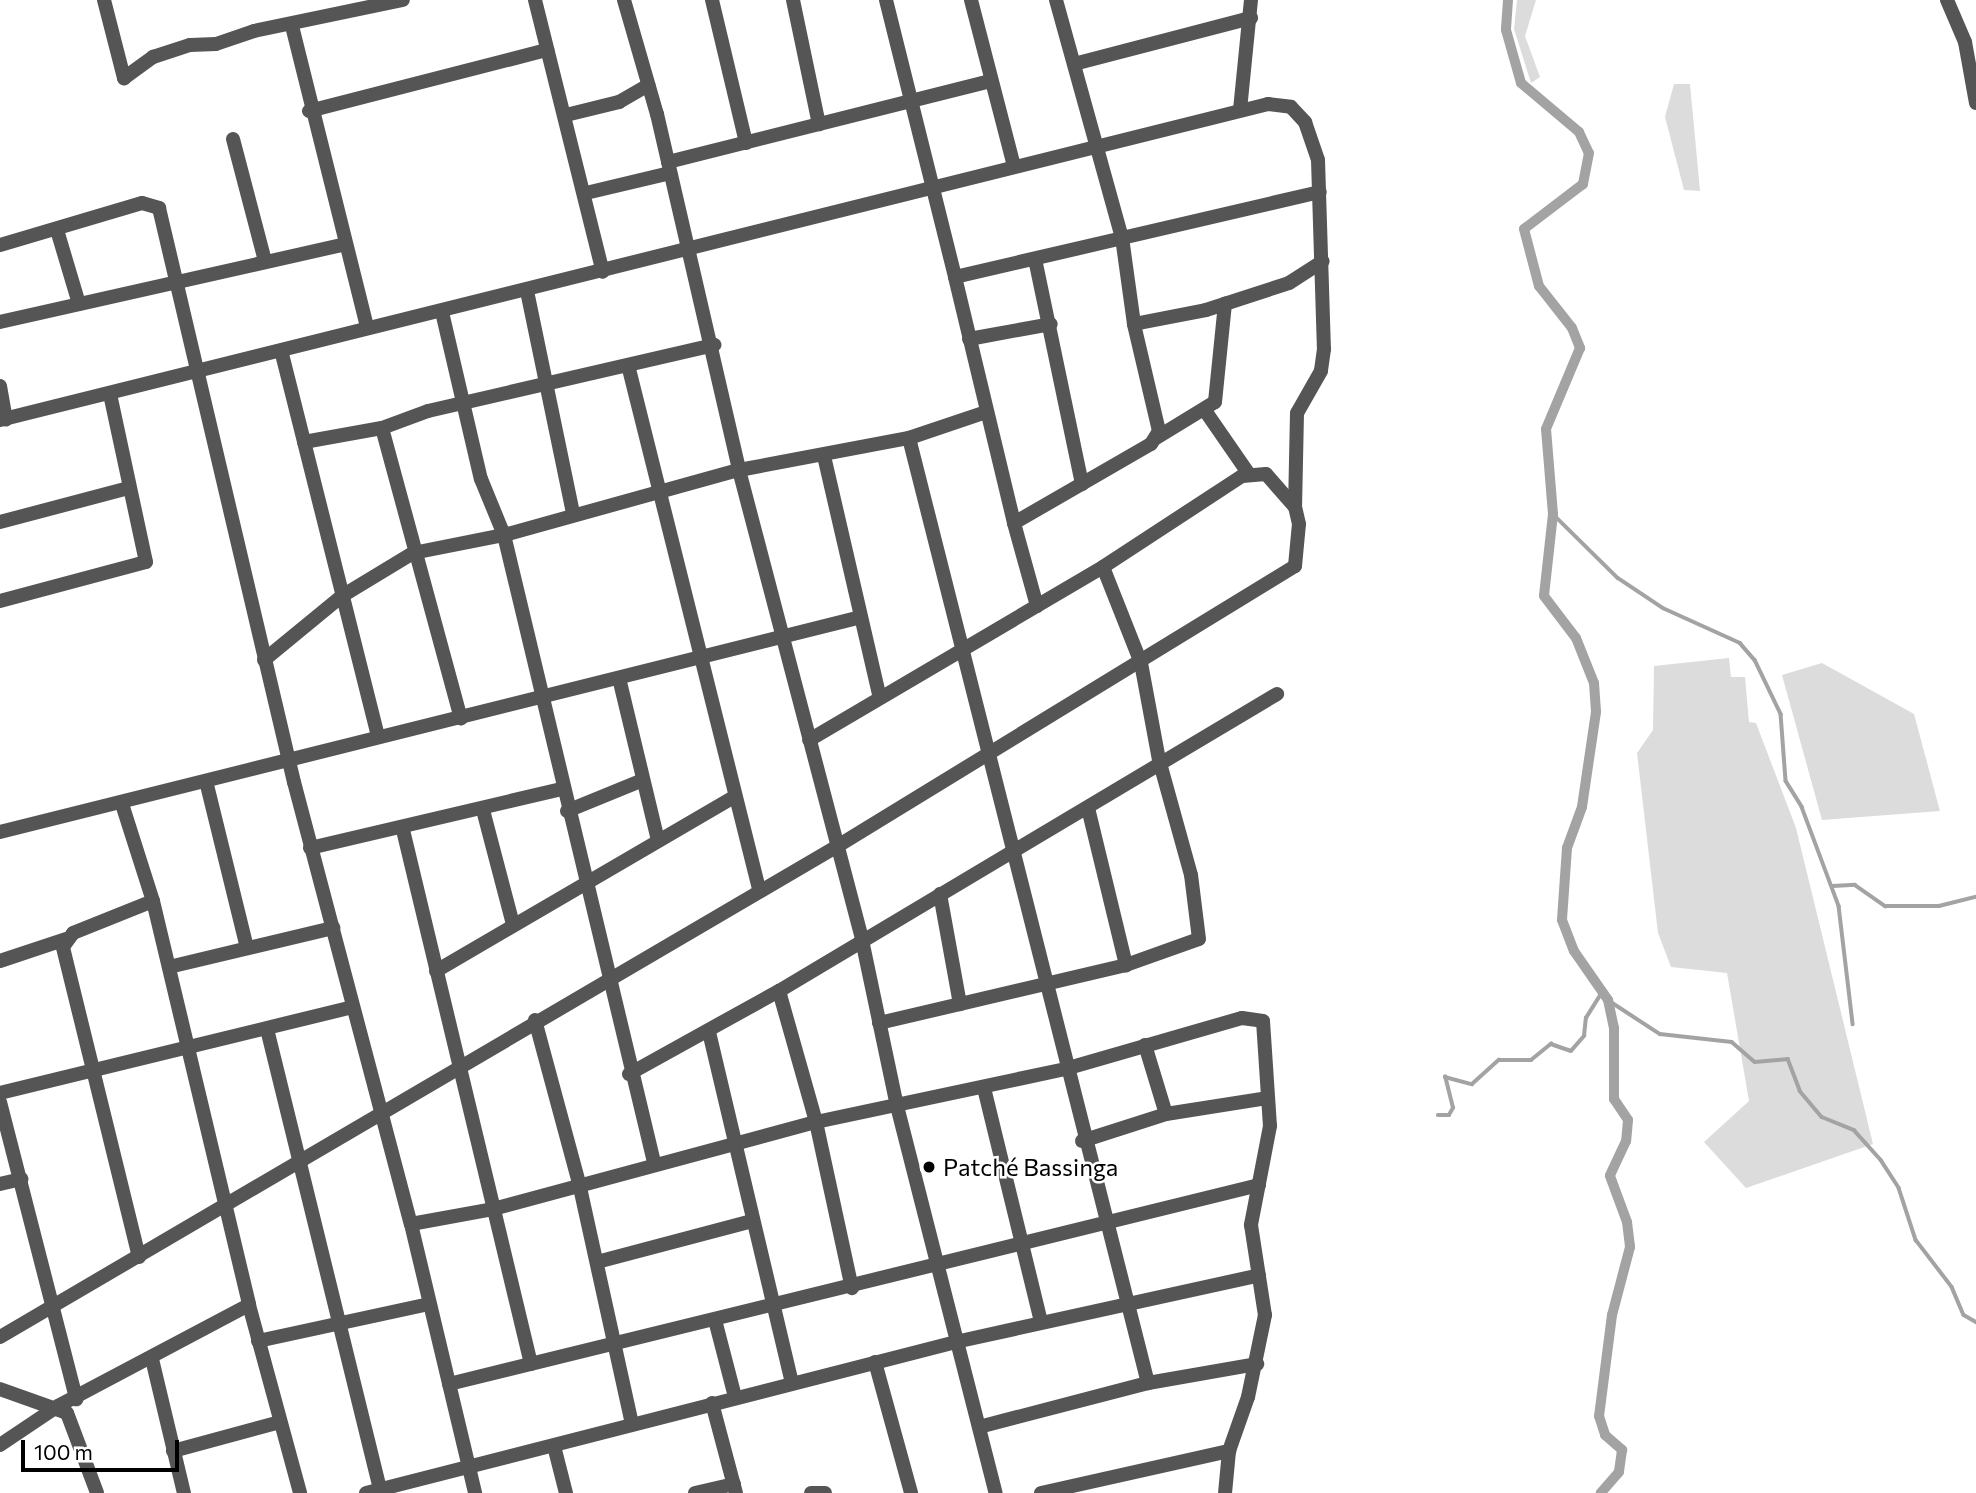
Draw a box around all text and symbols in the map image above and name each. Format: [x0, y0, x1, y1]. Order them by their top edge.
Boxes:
place label: Patché Bassinga [943, 1153, 1118, 1181]
marker: Patché Bassinga [921, 1159, 937, 1175]
scale bar [24, 1426, 182, 1470]
text: 100 m [34, 1439, 93, 1464]

